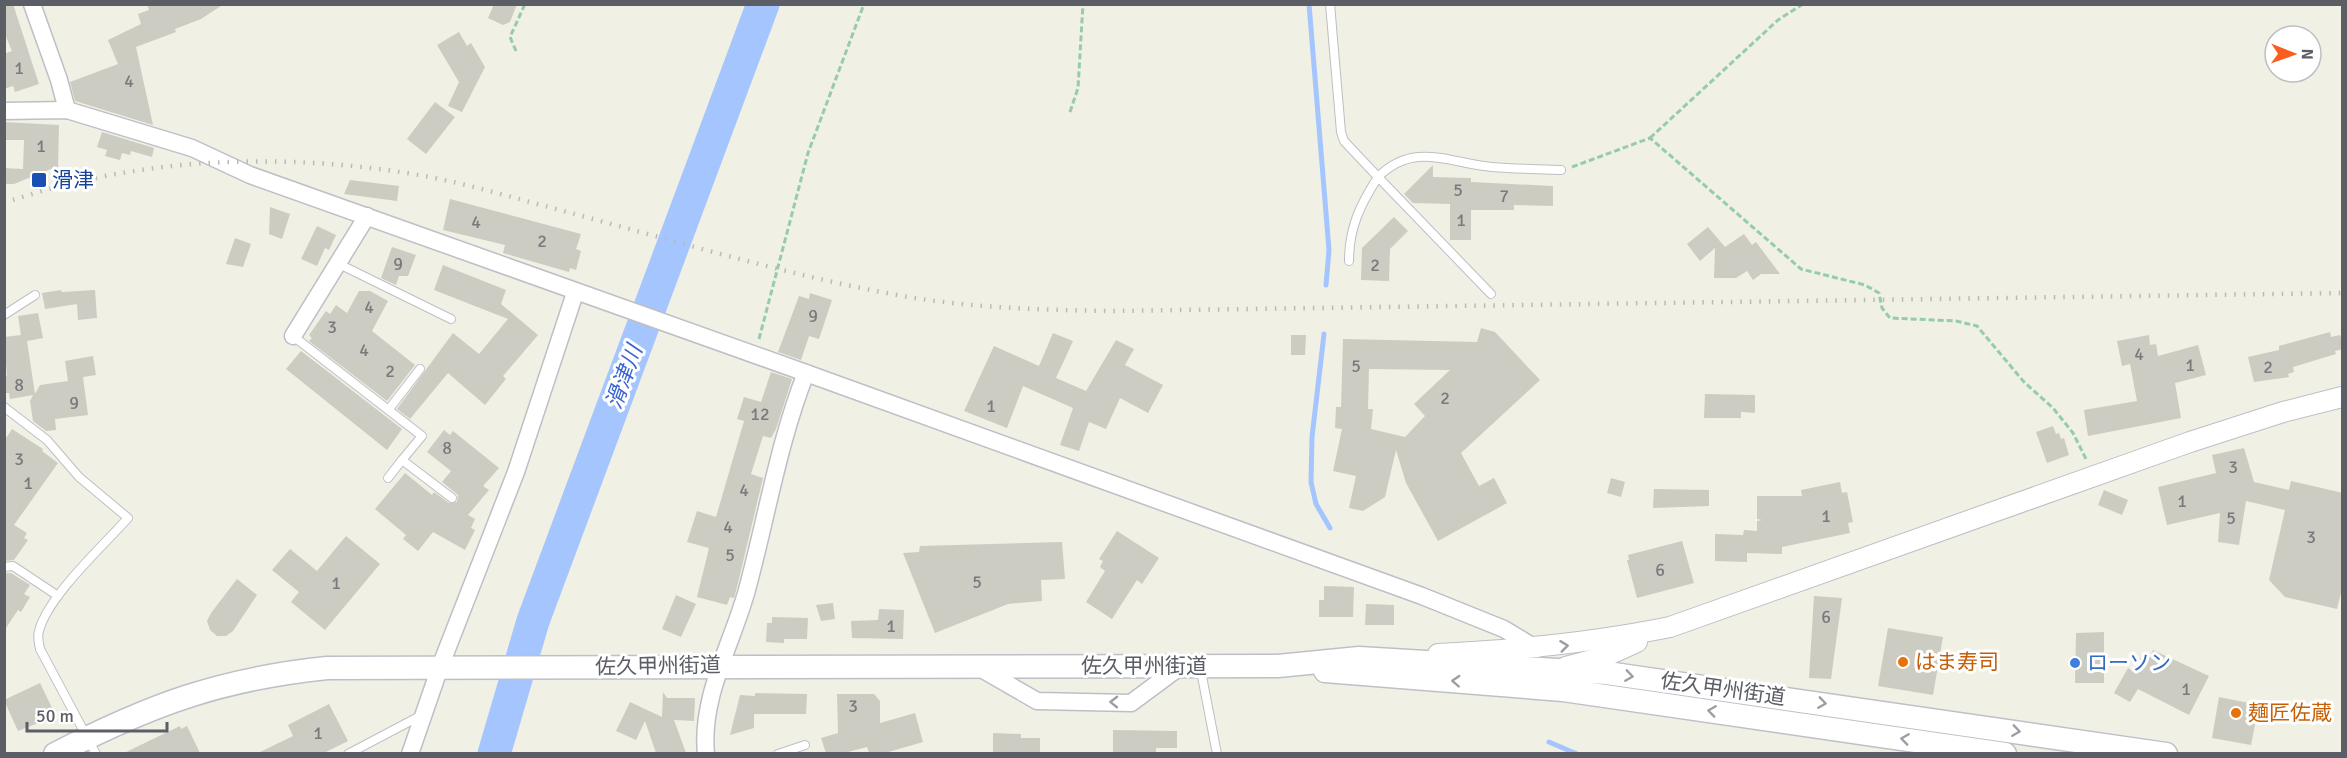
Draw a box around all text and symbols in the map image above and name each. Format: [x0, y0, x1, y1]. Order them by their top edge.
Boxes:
north arrow [2263, 24, 2323, 84]
text: N [2297, 49, 2317, 60]
house number: 1 [14, 57, 24, 79]
house number: 4 [124, 70, 134, 92]
house number: 1 [36, 135, 46, 157]
place label: 滑津 [52, 167, 94, 193]
marker: 滑津 [30, 171, 48, 189]
house number: 5 [1453, 179, 1463, 201]
house number: 7 [1499, 185, 1509, 207]
house number: 1 [1456, 209, 1466, 231]
house number: 4 [471, 211, 481, 233]
house number: 2 [537, 230, 547, 252]
house number: 9 [393, 253, 403, 275]
house number: 2 [1370, 254, 1380, 276]
house number: 4 [364, 296, 374, 318]
house number: 9 [808, 305, 818, 327]
house number: 3 [327, 316, 337, 338]
house number: 4 [359, 339, 369, 361]
water label: 滑津川 [600, 340, 649, 413]
house number: 4 [2134, 343, 2144, 365]
house number: 1 [2185, 354, 2195, 376]
house number: 5 [1351, 355, 1361, 377]
house number: 2 [2263, 356, 2273, 378]
house number: 2 [385, 360, 395, 382]
house number: 8 [14, 374, 24, 396]
house number: 2 [1440, 387, 1450, 409]
house number: 9 [69, 392, 79, 414]
house number: 1 [986, 395, 996, 417]
house number: 12 [750, 403, 770, 425]
house number: 8 [442, 437, 452, 459]
house number: 3 [14, 448, 24, 470]
house number: 3 [2228, 456, 2238, 478]
house number: 1 [23, 472, 33, 494]
house number: 4 [739, 479, 749, 501]
house number: 1 [2177, 490, 2187, 512]
house number: 1 [1821, 505, 1831, 527]
house number: 5 [2226, 507, 2236, 529]
house number: 4 [723, 516, 733, 538]
house number: 3 [2306, 526, 2316, 548]
house number: 5 [725, 544, 735, 566]
house number: 6 [1655, 559, 1665, 581]
house number: 5 [972, 571, 982, 593]
house number: 1 [331, 572, 341, 594]
house number: 6 [1821, 606, 1831, 628]
house number: 1 [886, 615, 896, 637]
one-way arrow [1559, 640, 1568, 653]
place label: はま寿司 [1915, 649, 1999, 675]
place label: ローソン [2087, 650, 2171, 676]
street label: 佐久甲州街道 [595, 652, 721, 680]
street label: 佐久甲州街道 [1081, 653, 1207, 679]
marker: はま寿司 [1896, 655, 1910, 669]
marker: ローソン [2068, 656, 2082, 670]
street label: 佐久甲州街道 [1659, 667, 1787, 711]
one-way arrow [1625, 670, 1634, 682]
one-way arrow [1452, 674, 1461, 687]
house number: 1 [2181, 678, 2191, 700]
scale bar [27, 695, 166, 733]
house number: 3 [848, 695, 858, 717]
one-way arrow [1109, 696, 1118, 709]
one-way arrow [1818, 697, 1827, 709]
place label: 麺匠佐蔵 [2248, 700, 2332, 726]
text: 50 m [36, 705, 74, 727]
one-way arrow [1708, 705, 1717, 717]
marker: 麺匠佐蔵 [2229, 706, 2243, 720]
house number: 1 [313, 722, 323, 744]
one-way arrow [2011, 724, 2020, 736]
one-way arrow [1901, 733, 1910, 745]

